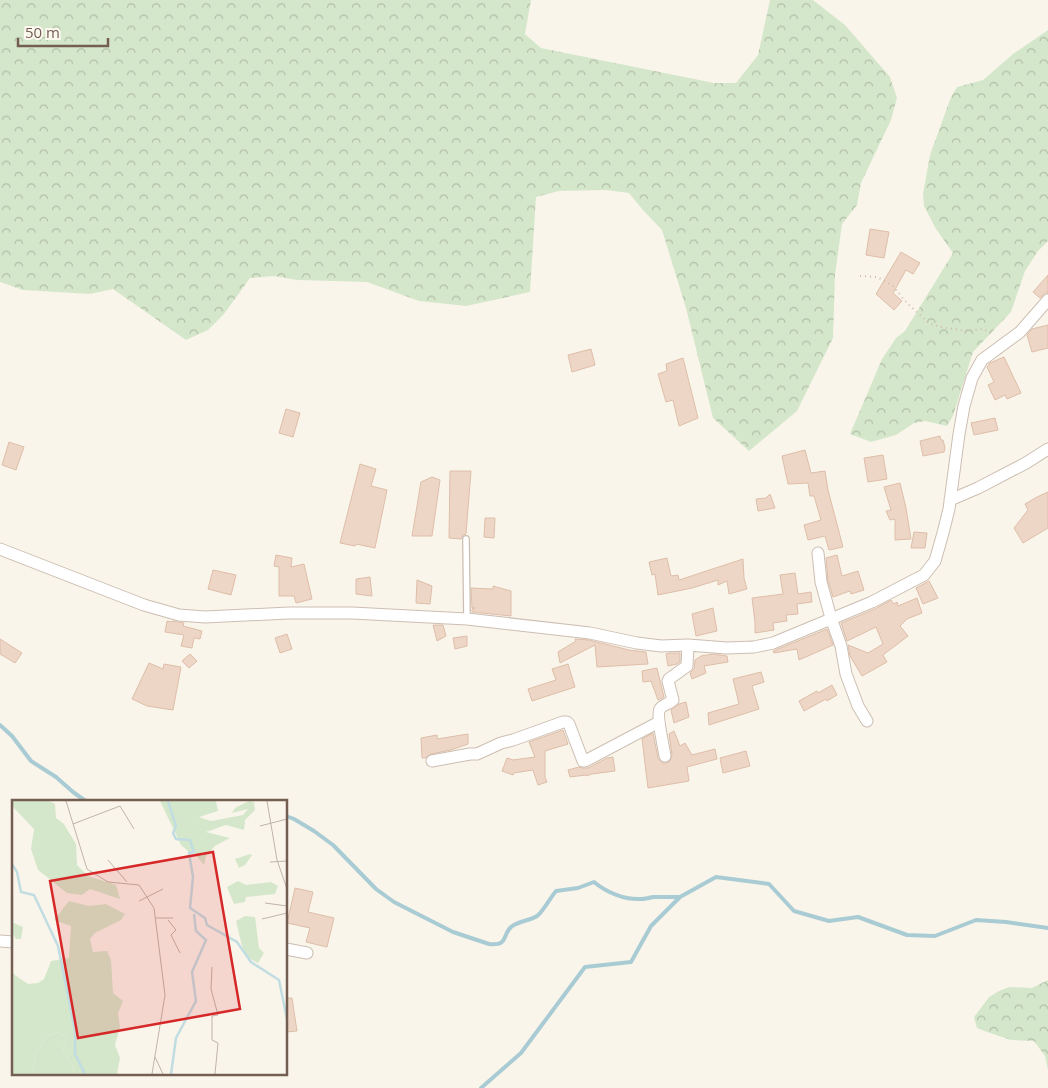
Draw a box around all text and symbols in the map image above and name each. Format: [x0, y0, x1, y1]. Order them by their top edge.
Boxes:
scale bar [18, 15, 108, 47]
text: 50 m [25, 22, 60, 42]
inset map [12, 800, 288, 1076]

